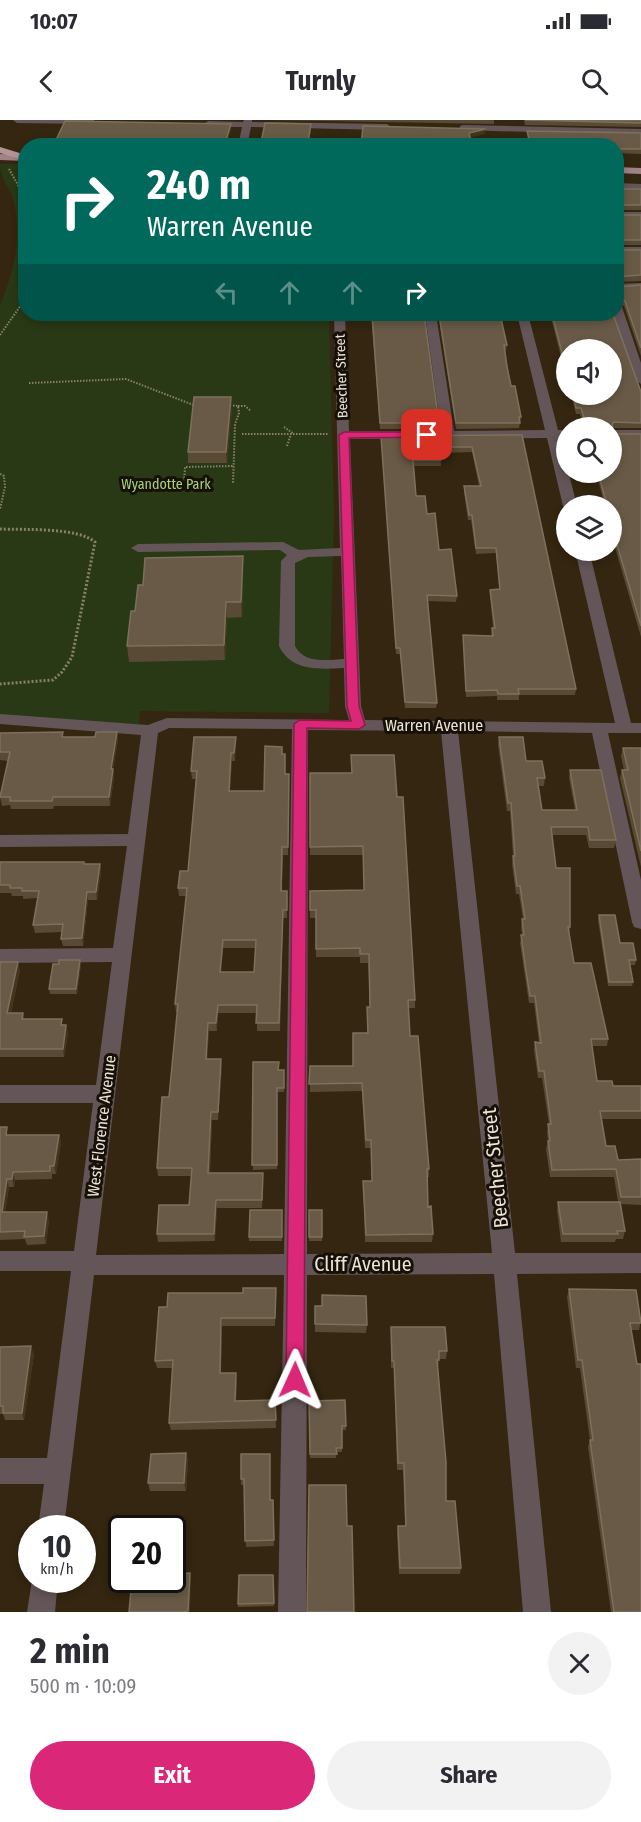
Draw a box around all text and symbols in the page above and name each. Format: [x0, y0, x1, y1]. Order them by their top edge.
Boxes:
text: 10:07 [30, 8, 77, 35]
icon: back [30, 65, 63, 98]
text: Turnly [285, 65, 356, 97]
icon: search [578, 65, 611, 98]
text: 240 m [147, 160, 251, 210]
icon: right [48, 162, 126, 240]
text: Warren Avenue [147, 211, 313, 243]
icon: left [210, 276, 243, 309]
icon: ahead [273, 276, 306, 309]
icon: ahead [336, 276, 369, 309]
icon: right [399, 276, 432, 309]
street label: Beecher Street [332, 333, 351, 418]
map controls [556, 339, 622, 561]
button: sound [556, 339, 622, 405]
pin [401, 409, 452, 460]
button: search [556, 417, 622, 483]
icon: arrive [410, 418, 443, 451]
park label: Wyandotte Park [121, 476, 211, 493]
button: layers [556, 495, 622, 561]
street label: Warren Avenue [385, 716, 483, 735]
street label: West Florence Avenue [83, 1054, 120, 1198]
street label: Beecher Street [477, 1106, 513, 1229]
street label: Cliff Avenue [314, 1252, 412, 1276]
position arrow [263, 1348, 327, 1412]
speed limit sign: 20 [108, 1515, 186, 1593]
text: 10 [42, 1529, 72, 1565]
text: km/h [40, 1560, 74, 1578]
text: 2 min [30, 1629, 110, 1673]
button: close [548, 1632, 611, 1695]
text: 500 m · 10:09 [30, 1674, 136, 1698]
button: Exit [30, 1741, 315, 1810]
button: Share [327, 1741, 611, 1810]

